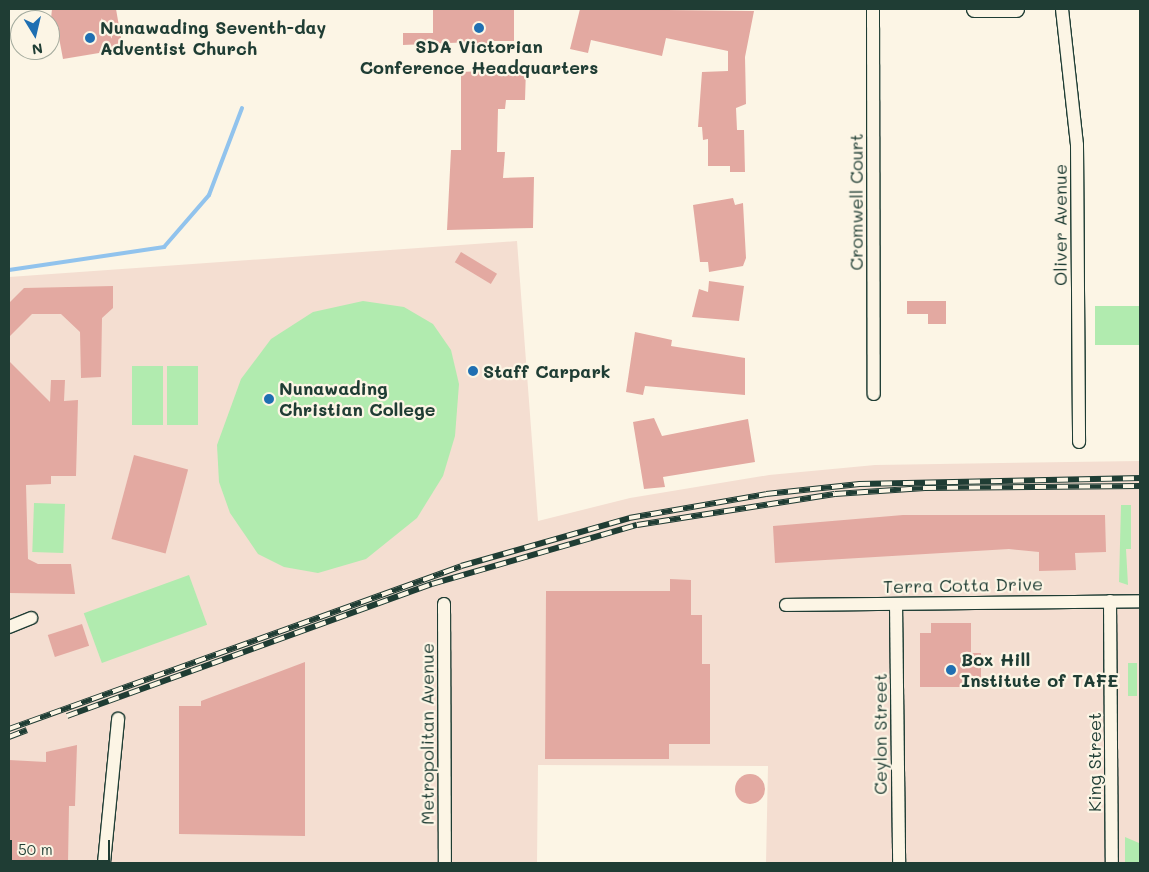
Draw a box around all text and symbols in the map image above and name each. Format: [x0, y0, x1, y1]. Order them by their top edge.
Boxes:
north arrow [10, 10, 60, 60]
place label: Nunawading Seventh-day Adventist Church [100, 17, 326, 59]
marker: SDA Victorian Conference Headquarters [473, 22, 485, 34]
marker: Nunawading Seventh-day Adventist Church [84, 32, 96, 44]
place label: SDA Victorian Conference Headquarters [360, 36, 598, 78]
text: N [31, 39, 44, 60]
street label: Cromwell Court [845, 133, 867, 271]
street label: Oliver Avenue [1049, 164, 1071, 286]
place label: Staff Carpark [483, 360, 610, 382]
marker: Staff Carpark [467, 365, 479, 377]
place label: Nunawading Christian College [279, 378, 435, 420]
marker: Nunawading Christian College [263, 393, 275, 405]
street label: Terra Cotta Drive [883, 573, 1043, 597]
street label: Metropolitan Avenue [416, 643, 438, 825]
place label: Box Hill Institute of TAFE [961, 649, 1119, 692]
marker: Box Hill Institute of TAFE [945, 664, 957, 676]
street label: Ceylon Street [869, 673, 891, 795]
street label: King Street [1083, 712, 1105, 812]
scale bar [12, 830, 112, 862]
text: 50 m [18, 839, 53, 859]

